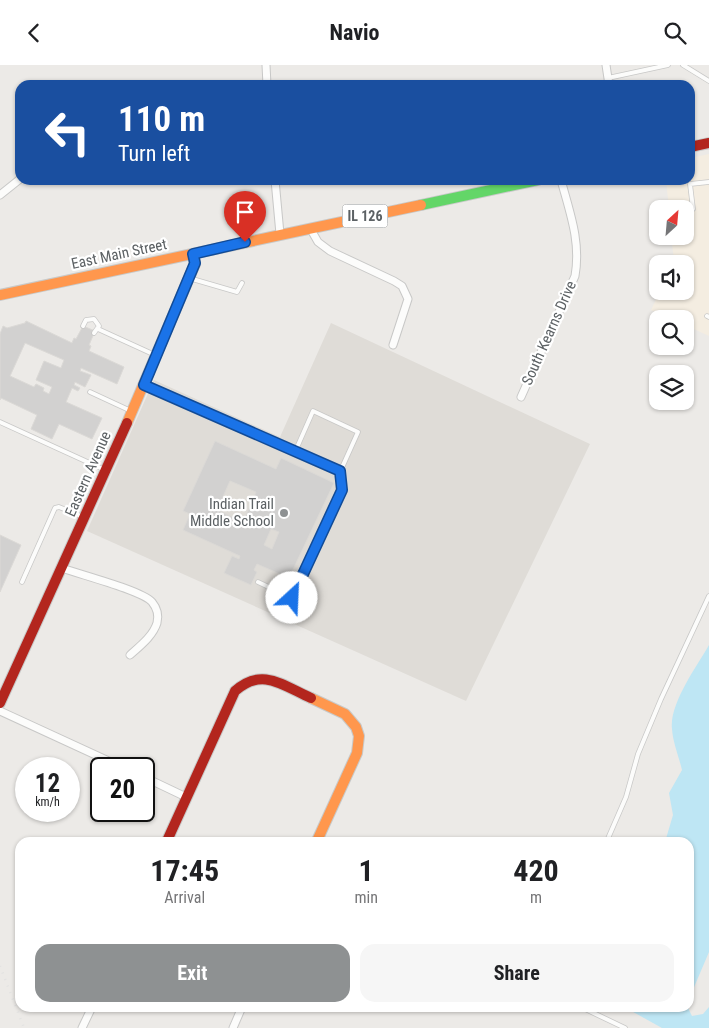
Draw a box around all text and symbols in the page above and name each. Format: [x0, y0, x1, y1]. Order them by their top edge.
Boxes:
icon: back [20, 19, 48, 47]
icon: search [661, 19, 689, 47]
text: Navio [329, 20, 380, 45]
text: 110 m [118, 99, 205, 140]
icon: left [35, 100, 100, 165]
text: Turn left [118, 141, 190, 166]
pin [224, 191, 266, 242]
icon: arrive [231, 198, 259, 226]
north arrow [649, 200, 694, 245]
map controls [649, 200, 694, 410]
road number: IL 126 [342, 205, 388, 227]
street label: East Main Street [70, 235, 168, 273]
button: sound [649, 255, 694, 300]
street label: South Kearns Drive [518, 278, 580, 388]
button: search [649, 310, 694, 355]
button: layers [649, 365, 694, 410]
street label: Eastern Avenue [61, 429, 115, 519]
place label: Indian Trail Middle School [190, 495, 274, 530]
marker: Indian Trail Middle School [278, 507, 290, 519]
position arrow [265, 571, 317, 623]
speed limit sign: 20 [90, 757, 155, 822]
text: 12 [35, 769, 60, 798]
text: km/h [35, 795, 60, 809]
text: 17:45 [150, 853, 219, 888]
text: 1 [359, 853, 374, 888]
text: 420 [513, 853, 559, 888]
text: Arrival [164, 888, 205, 907]
text: min [354, 888, 378, 907]
text: m [530, 888, 542, 907]
button: Exit [35, 944, 350, 1002]
button: Share [360, 944, 674, 1002]

